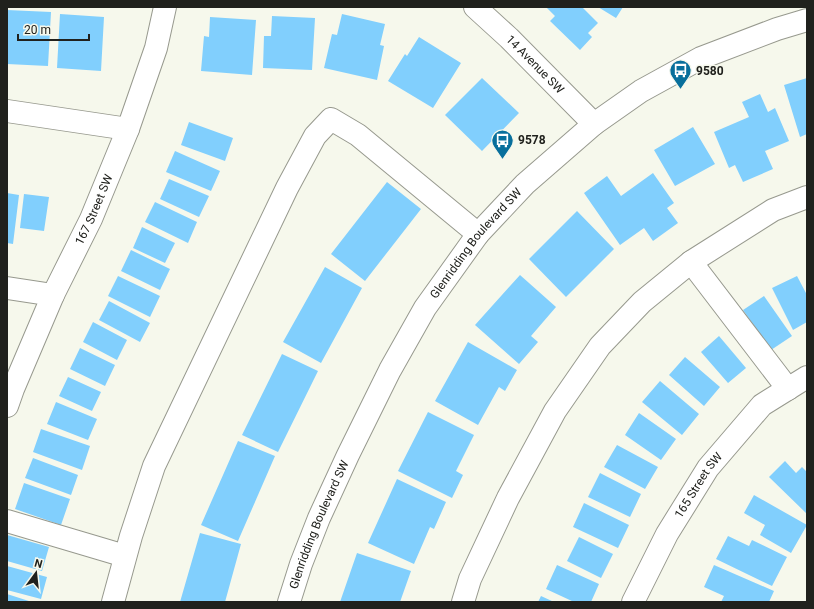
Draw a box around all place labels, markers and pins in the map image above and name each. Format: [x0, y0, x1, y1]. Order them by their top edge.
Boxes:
bus stop icon: 9580 [667, 58, 693, 91]
place label: 9580 [696, 64, 724, 78]
bus stop icon: 9578 [489, 127, 515, 160]
place label: 9578 [518, 133, 546, 147]

